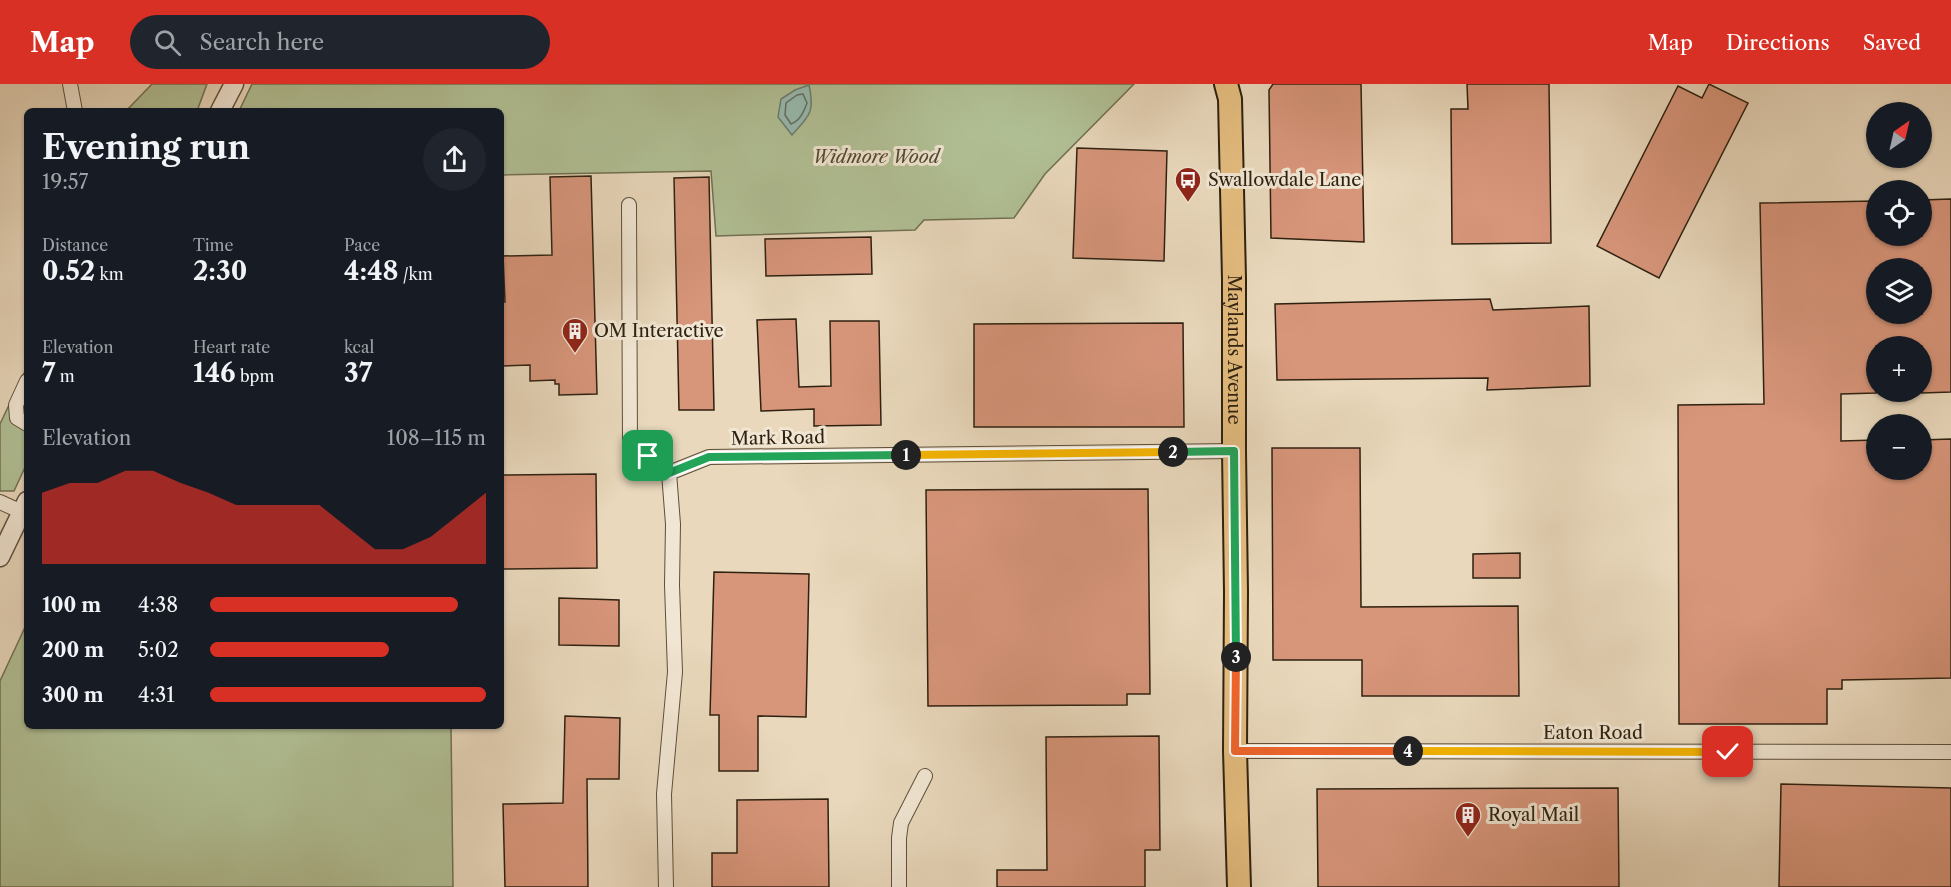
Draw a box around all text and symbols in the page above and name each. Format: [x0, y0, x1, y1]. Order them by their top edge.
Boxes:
search box [130, 15, 550, 69]
text: Map [30, 25, 94, 59]
icon: search [151, 26, 184, 59]
text: Search here [199, 29, 324, 56]
text: Map [1648, 30, 1693, 55]
text: Directions [1726, 30, 1830, 55]
text: Saved [1863, 30, 1921, 55]
north arrow [1866, 102, 1932, 168]
map controls [1866, 102, 1932, 480]
text: Evening run [42, 127, 250, 168]
button: share [423, 128, 486, 191]
park label: Widmore Wood [812, 146, 942, 168]
bus stop icon: Swallowdale Lane [1173, 165, 1203, 203]
place label: Swallowdale Lane [1208, 169, 1361, 191]
text: 19:57 [42, 170, 88, 194]
button: locate [1866, 180, 1932, 246]
text: Distance [42, 235, 108, 255]
text: Time [193, 235, 233, 255]
text: Pace [344, 235, 380, 255]
text: 0.52 [42, 255, 95, 287]
text: 2:30 [193, 255, 247, 287]
text: 4:48 [344, 255, 399, 287]
button: layers [1866, 258, 1932, 324]
text: km [95, 264, 124, 284]
text: /km [399, 264, 433, 284]
street label: Maylands Avenue [1223, 274, 1245, 424]
building icon: OM Interactive [560, 316, 590, 354]
place label: OM Interactive [594, 320, 724, 342]
button: + [1866, 336, 1932, 402]
text: Elevation [42, 337, 113, 357]
text: Heart rate [193, 337, 270, 357]
text: kcal [344, 337, 374, 357]
text: 7 [42, 357, 56, 389]
text: 146 [193, 357, 236, 389]
text: 37 [344, 357, 372, 389]
text: m [56, 366, 75, 386]
text: bpm [236, 366, 274, 386]
button: − [1866, 414, 1932, 480]
text: Elevation [42, 426, 131, 450]
text: 108–115 m [387, 426, 486, 450]
street label: Mark Road [731, 426, 825, 450]
pin [622, 430, 673, 481]
pin: 2 [1158, 437, 1188, 467]
icon: arrive [631, 439, 664, 472]
pin: 1 [891, 440, 921, 470]
text: 2 [1168, 442, 1178, 462]
text: 1 [902, 445, 910, 465]
text: 100 m [42, 593, 101, 617]
text: 4:38 [138, 593, 178, 617]
text: 200 m [42, 638, 104, 662]
text: 5:02 [138, 638, 179, 662]
pin: 3 [1221, 642, 1251, 672]
text: 3 [1231, 647, 1241, 667]
text: 300 m [42, 683, 104, 707]
text: 4:31 [138, 683, 175, 707]
street label: Eaton Road [1543, 722, 1643, 744]
pin [1702, 726, 1753, 777]
icon: check [1711, 735, 1744, 768]
pin: 4 [1393, 736, 1423, 766]
text: 4 [1403, 741, 1413, 761]
building icon: Royal Mail [1453, 800, 1483, 838]
place label: Royal Mail [1488, 804, 1579, 826]

